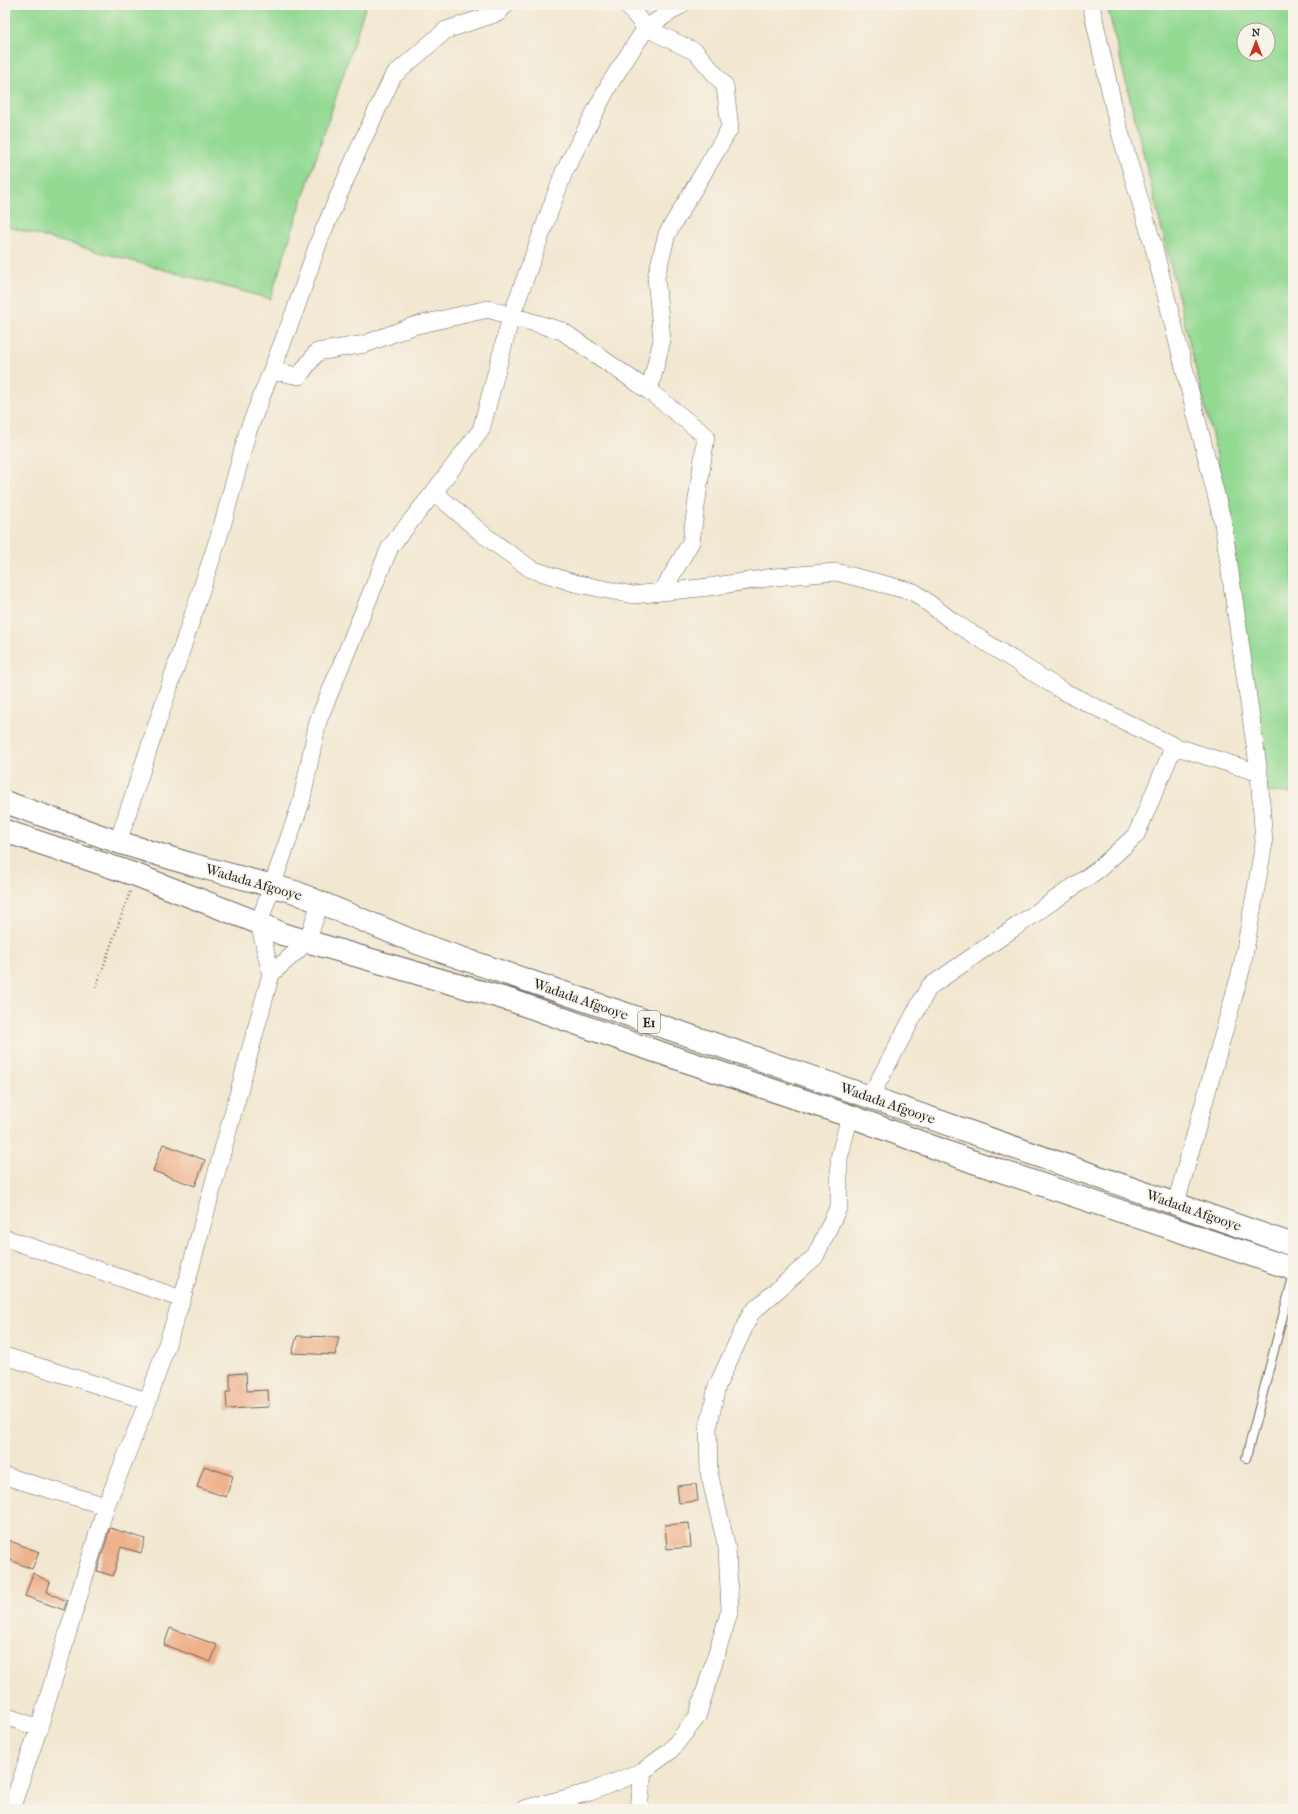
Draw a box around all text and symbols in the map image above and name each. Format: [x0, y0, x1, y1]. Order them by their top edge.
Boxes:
north arrow [1236, 22, 1276, 62]
text: N [1252, 26, 1261, 39]
street label: Wadada Afgooye [203, 860, 304, 904]
street label: Wadada Afgooye [530, 975, 631, 1024]
road number: E1 [638, 1011, 660, 1033]
street label: Wadada Afgooye [837, 1079, 938, 1128]
street label: Wadada Afgooye [1143, 1186, 1244, 1235]

